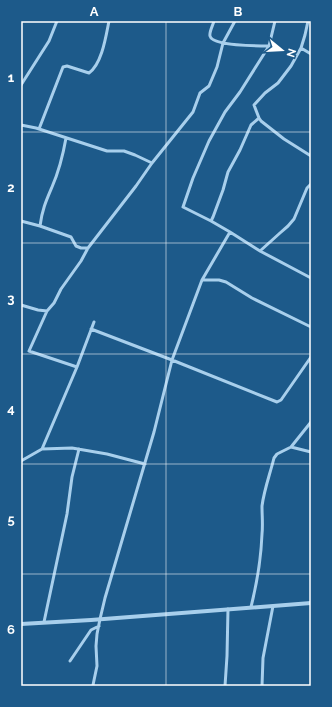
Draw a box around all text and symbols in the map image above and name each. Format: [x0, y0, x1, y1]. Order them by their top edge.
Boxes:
text: A [90, 4, 99, 19]
text: B [234, 4, 243, 19]
north arrow [262, 30, 302, 70]
text: N [284, 47, 299, 59]
text: 1 [8, 70, 15, 85]
text: 2 [7, 180, 15, 195]
text: 3 [7, 291, 15, 306]
text: 4 [7, 401, 15, 416]
text: 5 [7, 512, 15, 527]
text: 6 [7, 622, 15, 637]

